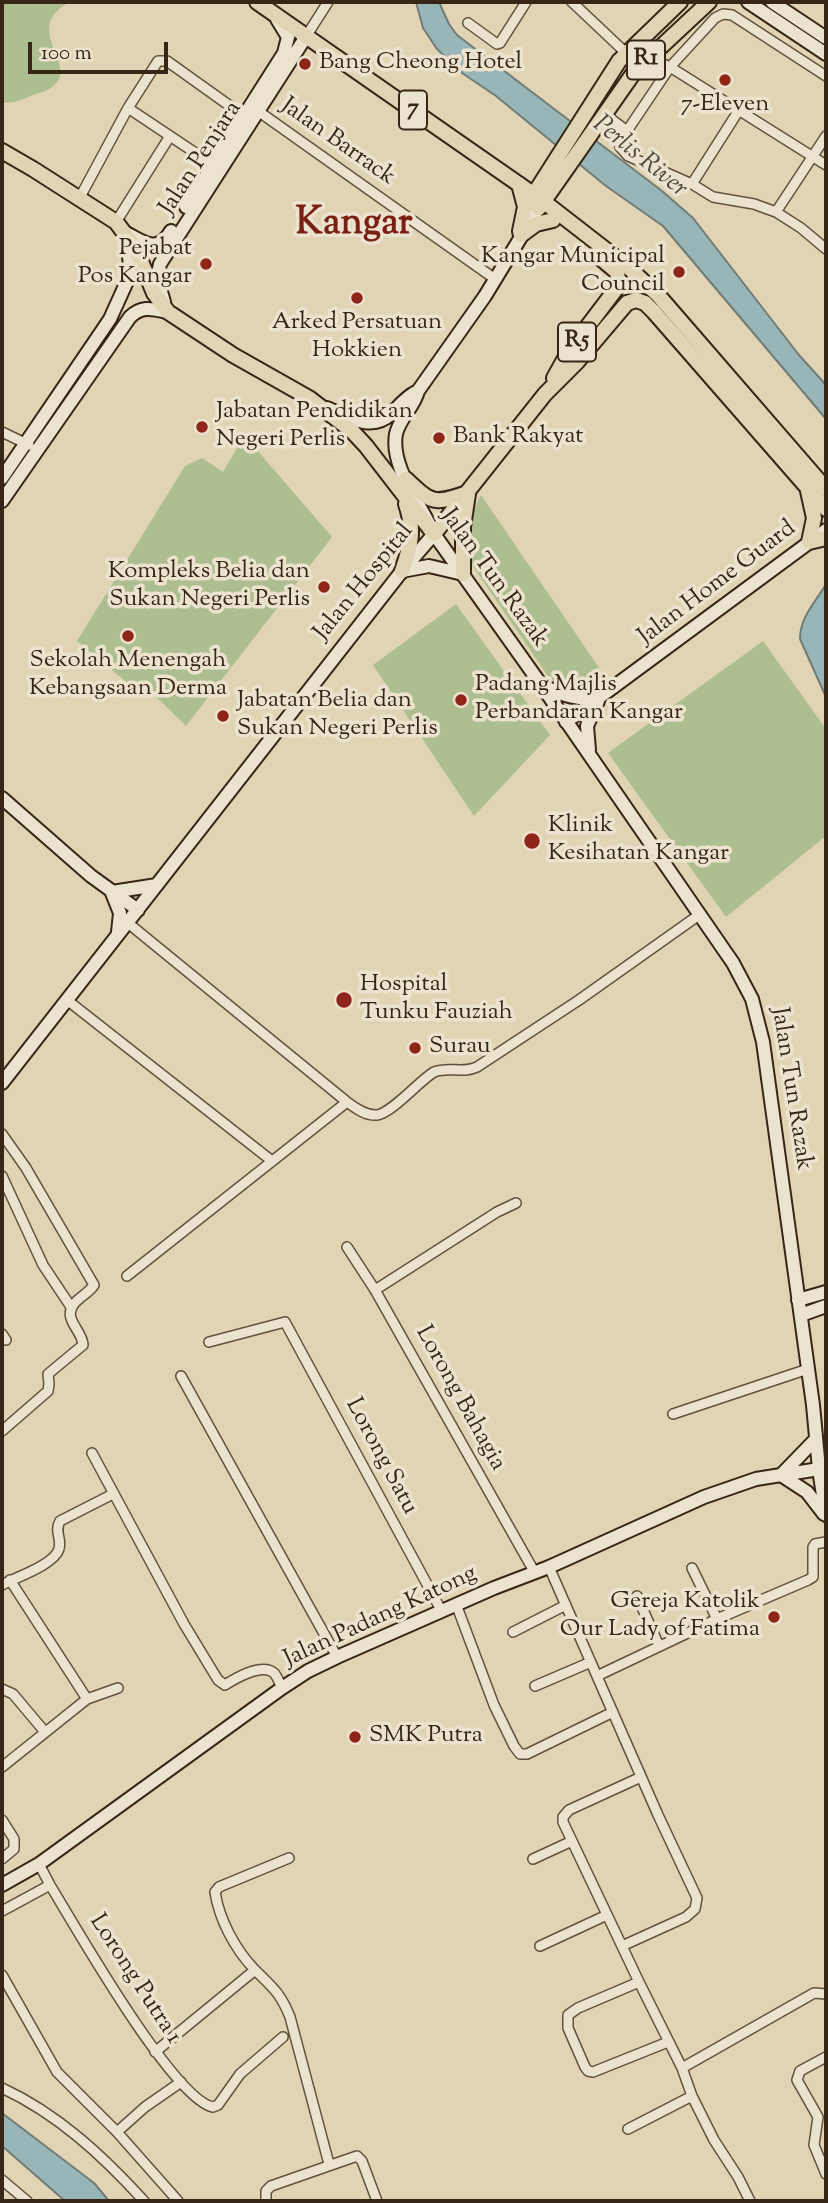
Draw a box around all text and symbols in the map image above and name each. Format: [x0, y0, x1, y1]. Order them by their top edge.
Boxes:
scale bar [32, 28, 172, 72]
text: 100 m [41, 39, 92, 69]
road number: R1 [627, 40, 665, 80]
place label: Bang Cheong Hotel [319, 50, 522, 78]
marker: Bang Cheong Hotel [297, 56, 313, 72]
marker: 7-Eleven [717, 72, 733, 88]
road number: 7 [399, 90, 427, 130]
place label: 7-Eleven [681, 92, 769, 120]
street label: Jalan Barrack [274, 93, 400, 193]
street label: Jalan Penjara [155, 97, 249, 221]
water label: Perlis River [585, 110, 693, 206]
district label: Kangar [296, 204, 412, 250]
place label: Pejabat Pos Kangar [78, 236, 192, 292]
place label: Kangar Municipal Council [481, 244, 665, 300]
marker: Pejabat Pos Kangar [198, 256, 214, 272]
marker: Kangar Municipal Council [671, 264, 687, 280]
marker: Arked Persatuan Hokkien [349, 290, 365, 306]
place label: Arked Persatuan Hokkien [272, 310, 442, 366]
road number: R5 [558, 322, 596, 362]
place label: Jabatan Pendidikan Negeri Perlis [216, 399, 413, 455]
marker: Jabatan Pendidikan Negeri Perlis [194, 419, 210, 435]
place label: Bank Rakyat [453, 424, 583, 452]
marker: Bank Rakyat [431, 430, 447, 446]
street label: Jalan Tun Razak [433, 504, 553, 654]
street label: Jalan Home Guard [634, 515, 802, 653]
street label: Jalan Hospital [309, 519, 421, 647]
place label: Kompleks Belia dan Sukan Negeri Perlis [108, 559, 310, 615]
marker: Kompleks Belia dan Sukan Negeri Perlis [316, 579, 332, 595]
marker: Sekolah Menengah Kebangsaan Derma [120, 628, 136, 644]
place label: Sekolah Menengah Kebangsaan Derma [29, 648, 227, 704]
place label: Padang Majlis Perbandaran Kangar [475, 672, 683, 728]
place label: Jabatan Belia dan Sukan Negeri Perlis [237, 688, 438, 744]
marker: Padang Majlis Perbandaran Kangar [453, 692, 469, 708]
marker: Jabatan Belia dan Sukan Negeri Perlis [215, 708, 231, 724]
place label: Klinik Kesihatan Kangar [548, 813, 729, 869]
marker: Klinik Kesihatan Kangar [522, 831, 542, 851]
place label: Hospital Tunku Fauziah [360, 972, 513, 1028]
marker: Hospital Tunku Fauziah [334, 990, 354, 1010]
street label: Jalan Tun Razak [763, 1006, 817, 1172]
place label: Surau [429, 1034, 491, 1062]
marker: Surau [407, 1040, 423, 1056]
street label: Lorong Bahagia [407, 1322, 511, 1476]
street label: Lorong Satu [337, 1394, 423, 1520]
street label: Jalan Padang Katong [280, 1561, 482, 1675]
place label: Gereja Katolik Our Lady of Fatima [560, 1589, 760, 1645]
marker: Gereja Katolik Our Lady of Fatima [766, 1609, 782, 1625]
place label: SMK Putra [369, 1723, 483, 1751]
marker: SMK Putra [347, 1729, 363, 1745]
street label: Lorong Putra 1 [81, 1910, 187, 2050]

